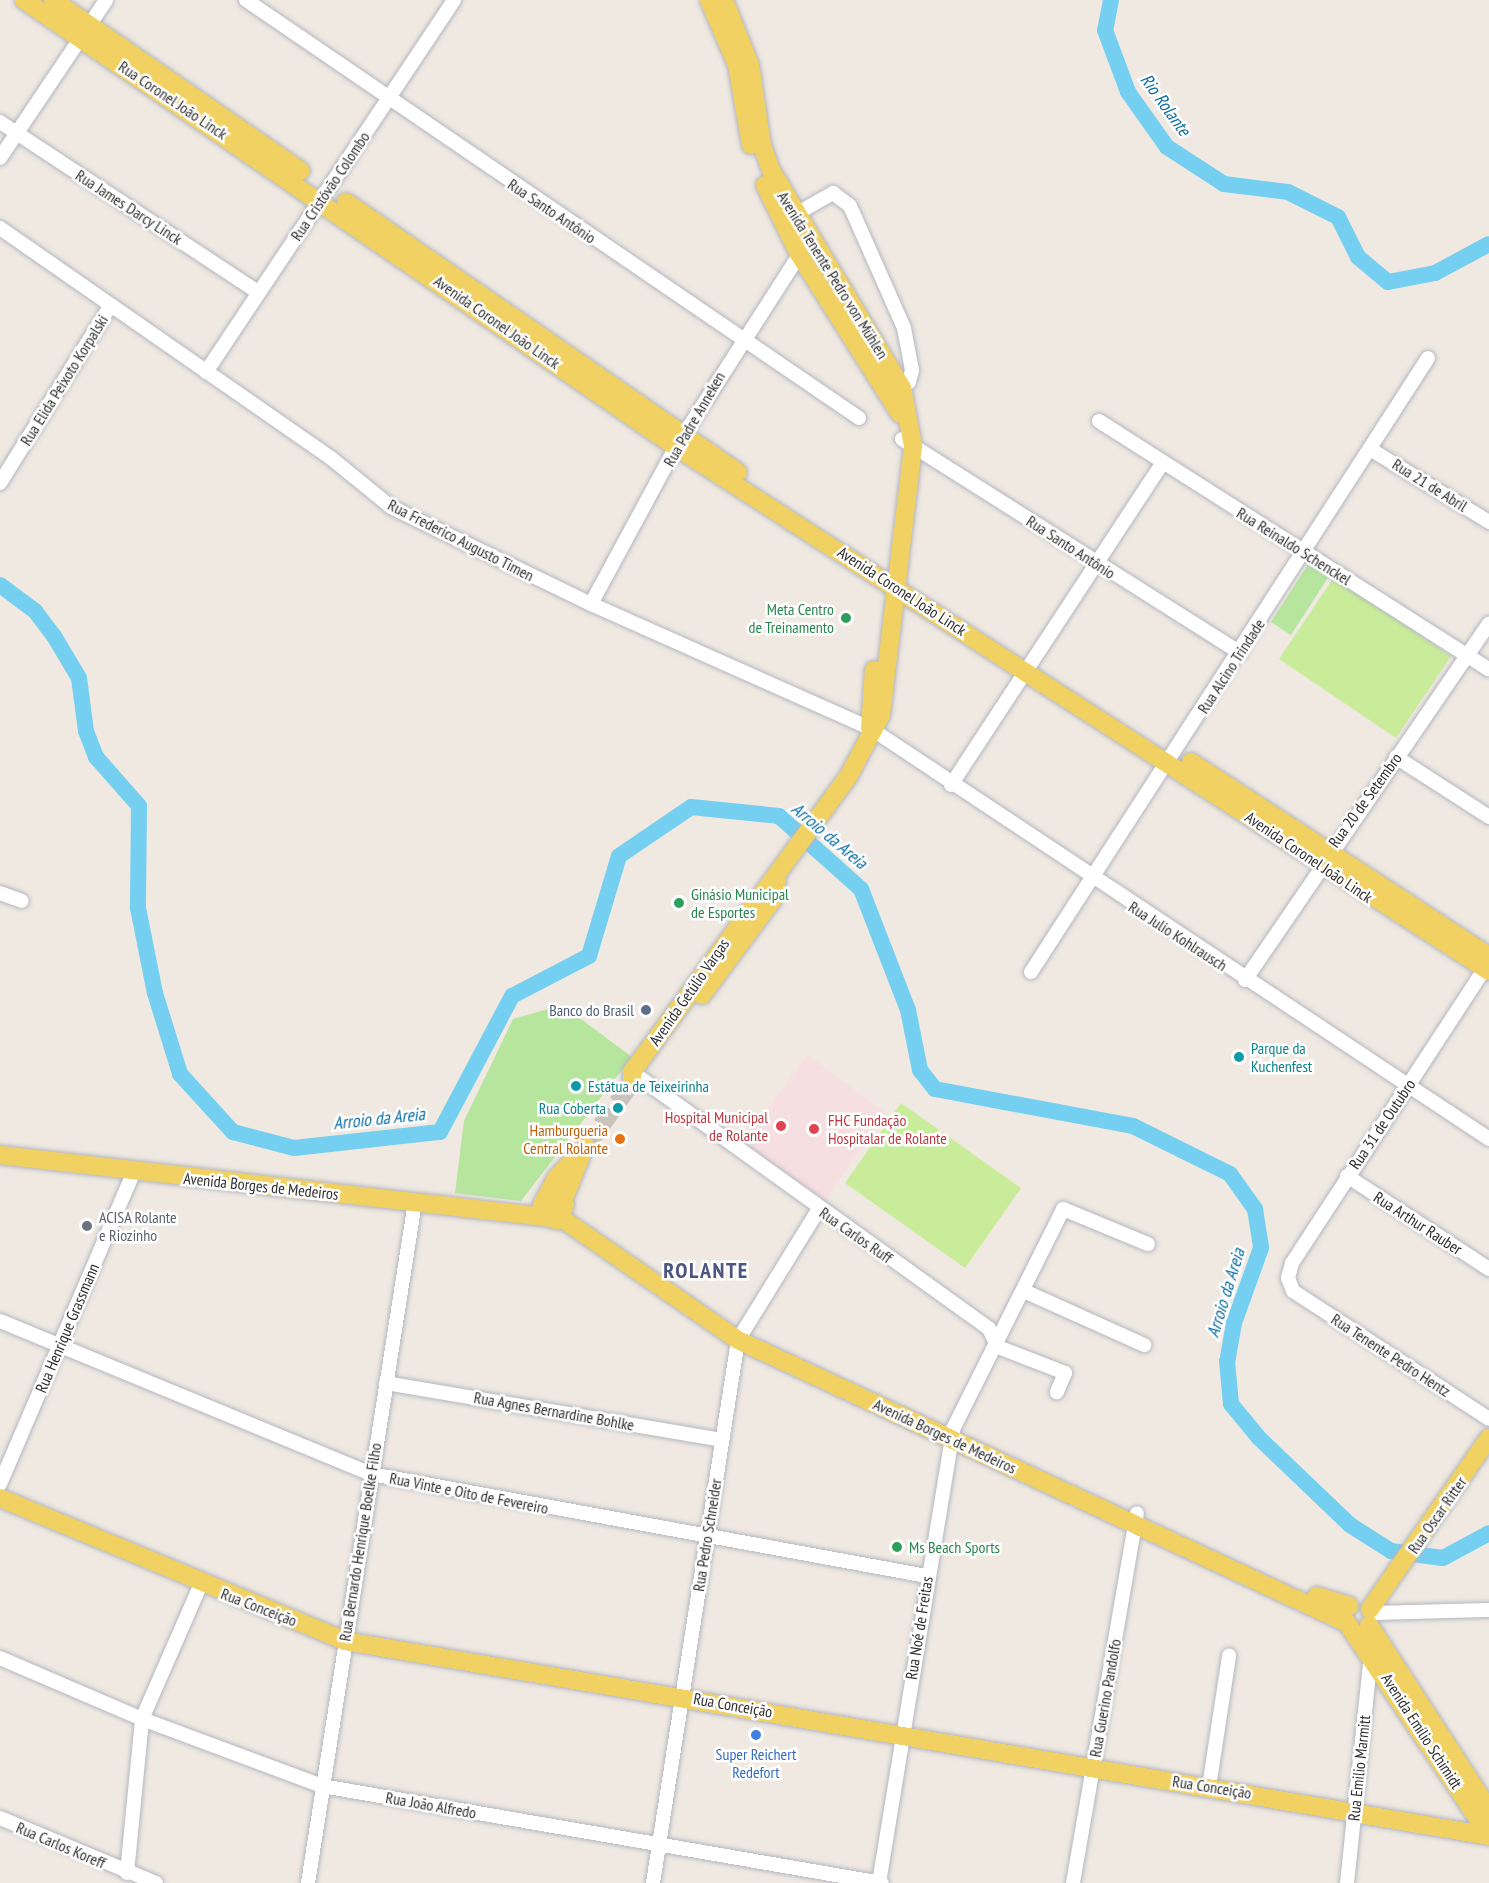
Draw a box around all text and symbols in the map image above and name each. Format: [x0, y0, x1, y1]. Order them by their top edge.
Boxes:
street label: Rua Coronel João Linck [115, 57, 231, 143]
water label: Rio Rolante [1135, 70, 1195, 140]
street label: Rua Cristóvão Colombo [286, 128, 374, 244]
street label: Rua James Darcy Linck [72, 165, 186, 249]
street label: Rua Santo Antônio [504, 174, 600, 248]
street label: Avenida Tenente Pedro von Mühlen [773, 188, 893, 362]
street label: Avenida Coronel João Linck [430, 271, 564, 373]
street label: Rua Elida Peixoto Korpalski [16, 311, 112, 449]
street label: Rua Padre Anneken [659, 368, 729, 470]
street label: Rua 21 de Abril [1389, 454, 1471, 516]
street label: Rua Frederico Augusto Timen [384, 495, 538, 585]
street label: Rua Reinaldo Schenckel [1233, 503, 1355, 589]
street label: Rua Santo Antônio [1023, 511, 1119, 583]
street label: Avenida Coronel João Linck [834, 542, 970, 640]
place label: Meta Centro de Treinamento [748, 599, 834, 637]
marker: Meta Centro de Treinamento [839, 611, 853, 625]
street label: Rua Alcino Trindade [1193, 615, 1269, 717]
street label: Rua 20 de Setembro [1324, 749, 1406, 851]
water label: Arroio da Areia [787, 798, 871, 874]
street label: Avenida Coronel João Linck [1242, 807, 1376, 907]
place label: Ginásio Municipal de Esportes [691, 884, 789, 922]
marker: Ginásio Municipal de Esportes [672, 896, 686, 910]
street label: Rua Julio Kohlrausch [1125, 897, 1231, 975]
street label: Avenida Getúlio Vargas [645, 935, 733, 1049]
place label: Banco do Brasil [549, 1000, 634, 1020]
marker: Banco do Brasil [639, 1003, 653, 1017]
place label: Parque da Kuchenfest [1251, 1038, 1312, 1076]
marker: Parque da Kuchenfest [1232, 1050, 1246, 1064]
street label: Rua 31 de Outubro [1345, 1075, 1419, 1173]
place label: Estátua de Teixeirinha [588, 1076, 709, 1096]
marker: Estátua de Teixeirinha [569, 1079, 583, 1093]
place label: Rua Coberta [539, 1098, 606, 1118]
marker: Rua Coberta [611, 1101, 625, 1115]
water label: Arroio da Areia [332, 1103, 426, 1135]
place label: Hospital Municipal de Rolante [665, 1107, 768, 1145]
place label: FHC Fundação Hospitalar de Rolante [828, 1110, 947, 1148]
marker: Hospital Municipal de Rolante [772, 1117, 790, 1135]
place label: Hamburgueria Central Rolante [523, 1120, 608, 1158]
marker: FHC Fundação Hospitalar de Rolante [805, 1120, 823, 1138]
marker: Hamburgueria Central Rolante [613, 1132, 627, 1146]
street label: Avenida Borges de Medeiros [183, 1168, 339, 1204]
street label: Rua Arthur Rauber [1370, 1187, 1466, 1259]
street label: Rua Carlos Ruff [816, 1203, 896, 1267]
place label: ACISA Rolante e Riozinho [99, 1207, 177, 1245]
marker: ACISA Rolante e Riozinho [80, 1219, 94, 1233]
water label: Arroio da Areia [1202, 1246, 1250, 1340]
district label: ROLANTE [663, 1258, 749, 1284]
street label: Rua Henrique Grassmann [31, 1260, 103, 1396]
street label: Rua Tenente Pedro Hentz [1328, 1309, 1454, 1401]
street label: Rua Agnes Bernardine Bohlke [472, 1387, 636, 1435]
street label: Avenida Borges de Medeiros [870, 1394, 1020, 1478]
street label: Rua Bernardo Henrique Boelke Filho [335, 1441, 385, 1643]
street label: Rua Vinte e Oito de Fevereiro [388, 1468, 550, 1518]
street label: Rua Oscar Ritter [1404, 1473, 1470, 1557]
street label: Rua Pedro Schneider [689, 1477, 725, 1593]
place label: Ms Beach Sports [909, 1537, 1000, 1557]
marker: Ms Beach Sports [890, 1540, 904, 1554]
street label: Rua Noé de Freitas [901, 1575, 937, 1681]
street label: Rua Conceição [218, 1584, 300, 1630]
street label: Rua Guerino Pandolfo [1085, 1637, 1125, 1759]
street label: Avenida Emílio Schimidt [1378, 1670, 1466, 1792]
street label: Rua Conceição [692, 1689, 774, 1721]
street label: Rua Emilio Marmitt [1344, 1714, 1374, 1822]
marker: Super Reichert Redefort [749, 1728, 763, 1742]
place label: Super Reichert Redefort [716, 1744, 796, 1782]
street label: Rua Conceição [1171, 1771, 1253, 1803]
street label: Rua João Alfredo [384, 1788, 478, 1822]
street label: Rua Carlos Koreff [13, 1818, 109, 1872]

